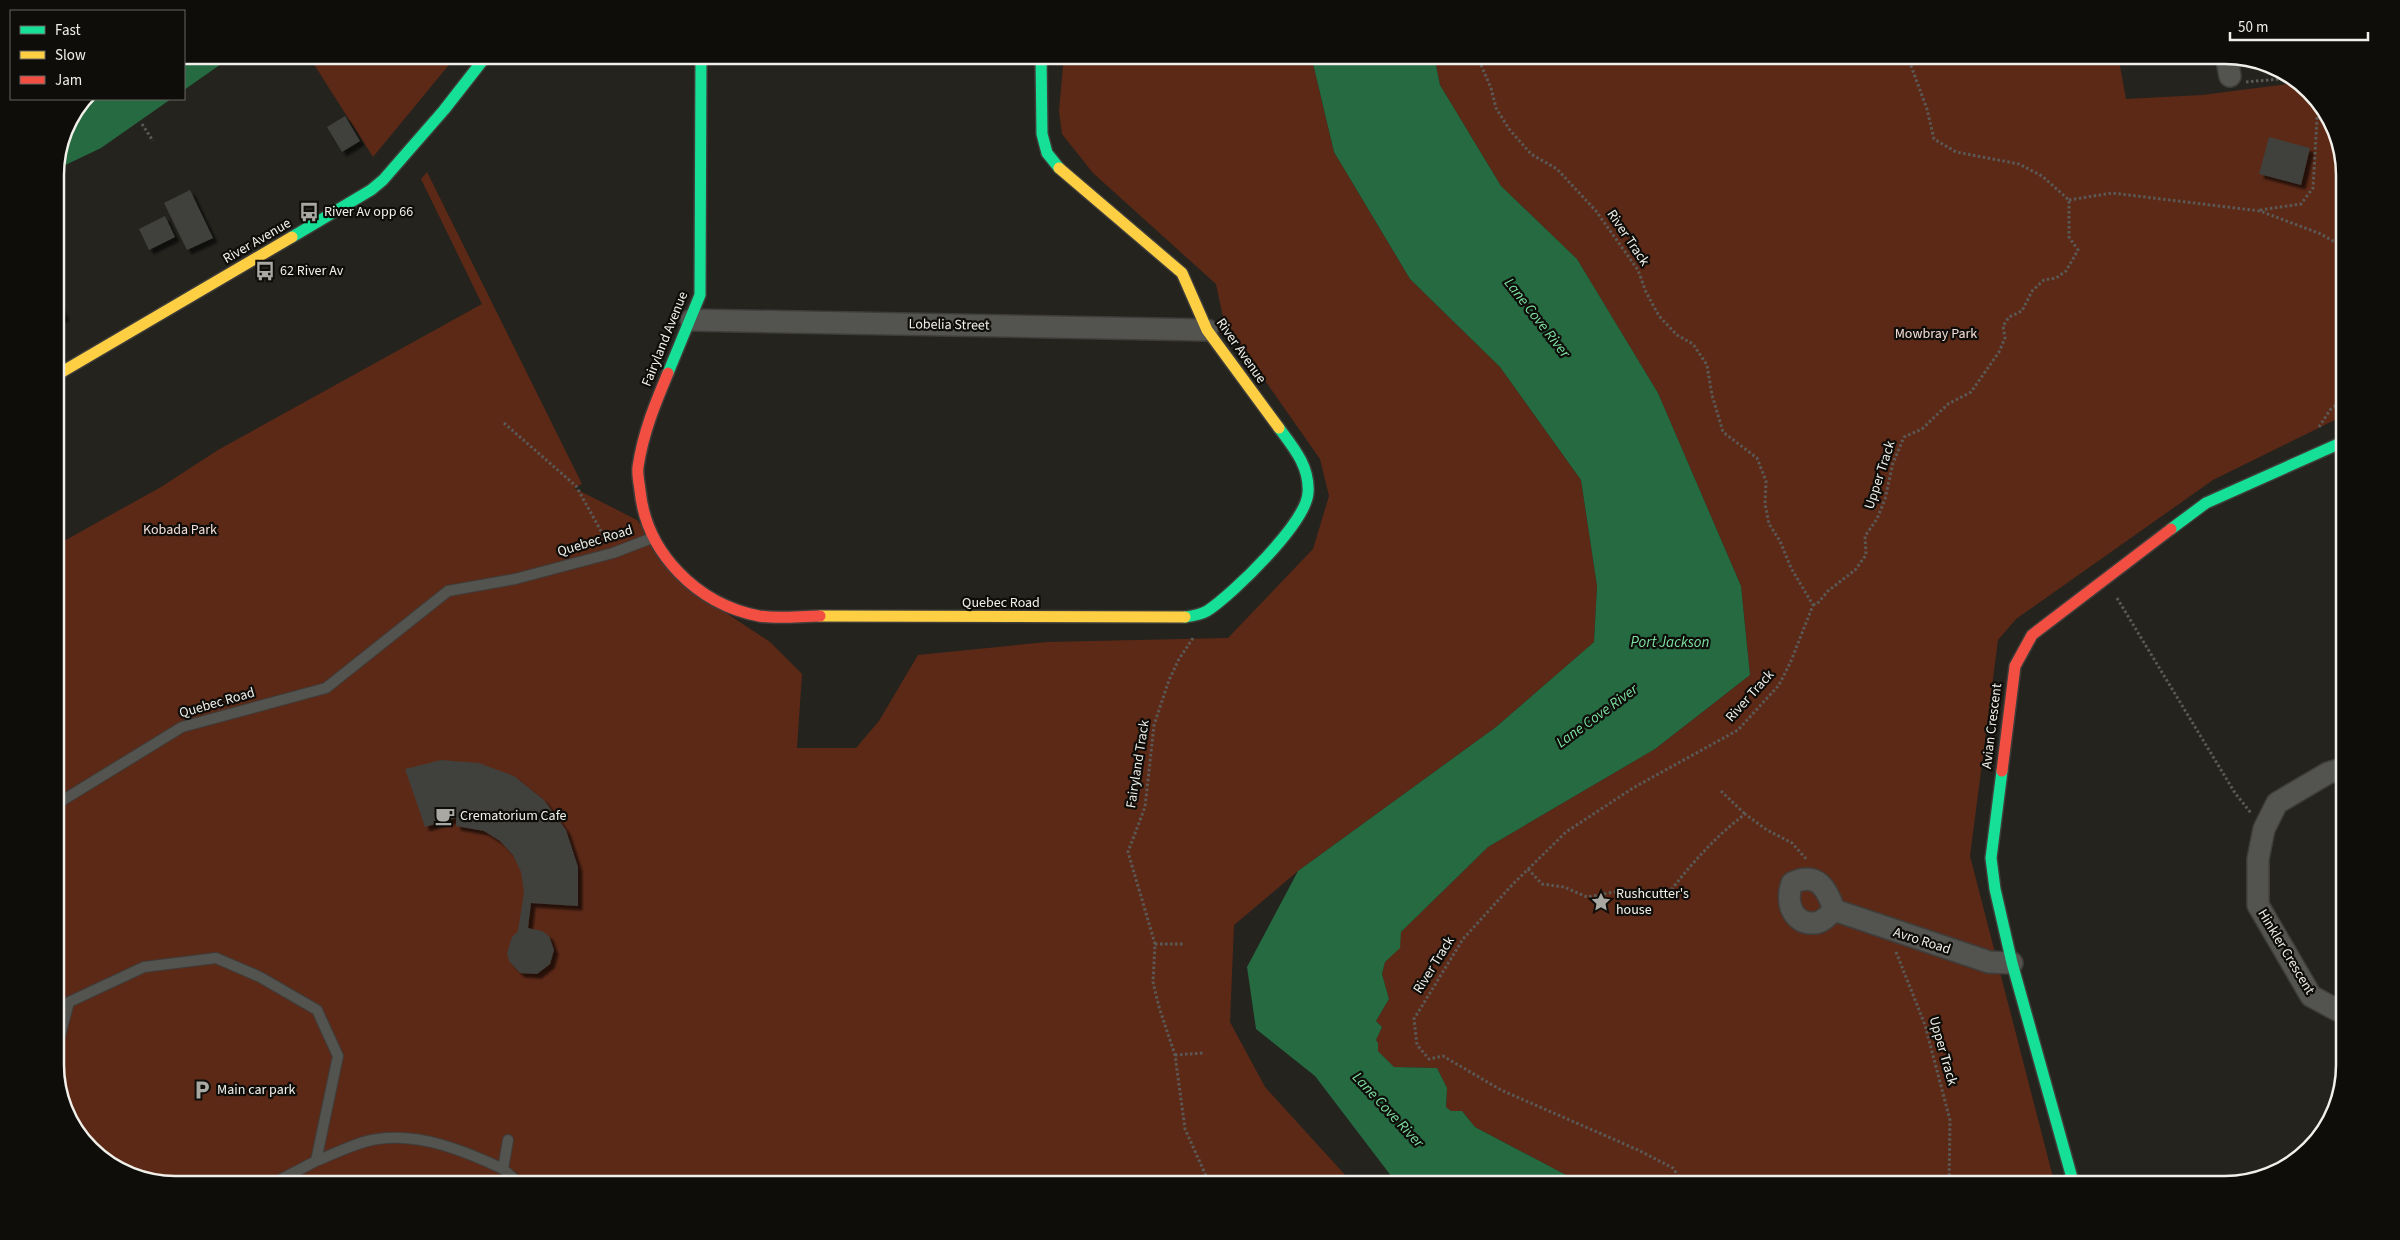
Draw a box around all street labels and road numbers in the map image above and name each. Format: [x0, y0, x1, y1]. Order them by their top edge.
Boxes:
street label: River Track [1602, 206, 1654, 270]
street label: River Avenue [219, 213, 295, 269]
street label: Fairyland Avenue [637, 289, 693, 389]
street label: Lobelia Street [908, 314, 990, 336]
street label: River Avenue [1211, 314, 1271, 388]
street label: Upper Track [1860, 438, 1900, 512]
street label: Quebec Road [555, 520, 635, 562]
street label: Quebec Road [962, 593, 1040, 613]
street label: River Track [1721, 665, 1779, 727]
street label: Avian Crescent [1977, 682, 2007, 770]
street label: Quebec Road [177, 683, 257, 723]
street label: Fairyland Track [1121, 718, 1155, 810]
street label: Hinkler Crescent [2253, 906, 2320, 999]
street label: Avro Road [1891, 922, 1953, 960]
street label: River Track [1408, 932, 1460, 998]
street label: Upper Track [1924, 1014, 1962, 1088]

